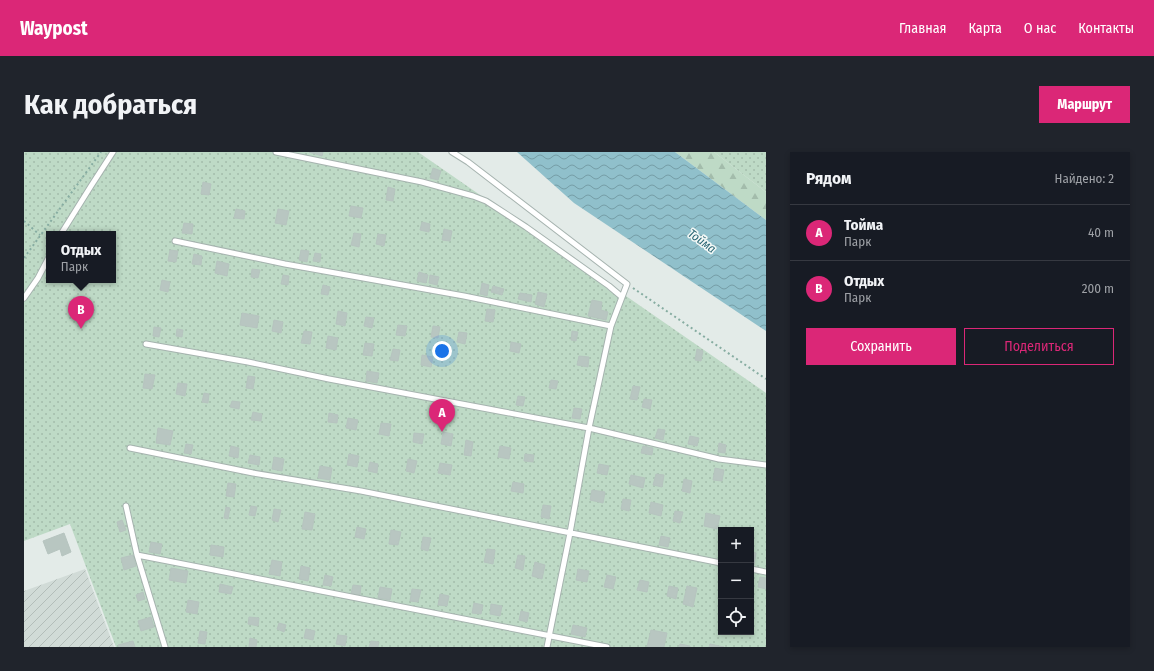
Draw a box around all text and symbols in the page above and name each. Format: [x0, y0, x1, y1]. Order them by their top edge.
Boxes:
text: Waypost [20, 17, 88, 40]
text: Главная [899, 20, 946, 37]
text: Карта [968, 20, 1002, 37]
text: О нас [1024, 20, 1056, 37]
text: Контакты [1078, 20, 1134, 37]
button: Маршрут [1039, 86, 1130, 123]
text: Как добраться [24, 88, 197, 121]
text: Рядом [806, 168, 851, 189]
text: Найдено: 2 [1055, 171, 1114, 186]
text: Тойма [844, 216, 883, 234]
text: A [815, 225, 823, 240]
text: 40 m [1088, 225, 1114, 240]
water label: Тойма [685, 226, 719, 256]
popup [46, 231, 116, 283]
text: Парк [844, 234, 871, 249]
text: Отдых [61, 241, 101, 259]
text: Парк [61, 259, 88, 274]
text: Отдых [844, 272, 884, 290]
text: B [815, 281, 823, 296]
text: 200 m [1082, 281, 1114, 296]
text: Парк [844, 290, 871, 305]
pin: B [68, 296, 94, 329]
button: Сохранить [806, 328, 956, 365]
button: Поделиться [964, 328, 1114, 365]
your location [432, 341, 452, 361]
pin: A [429, 399, 455, 432]
map controls [718, 527, 754, 635]
button: + [718, 527, 754, 563]
button: − [718, 563, 754, 599]
button: locate [718, 599, 754, 635]

